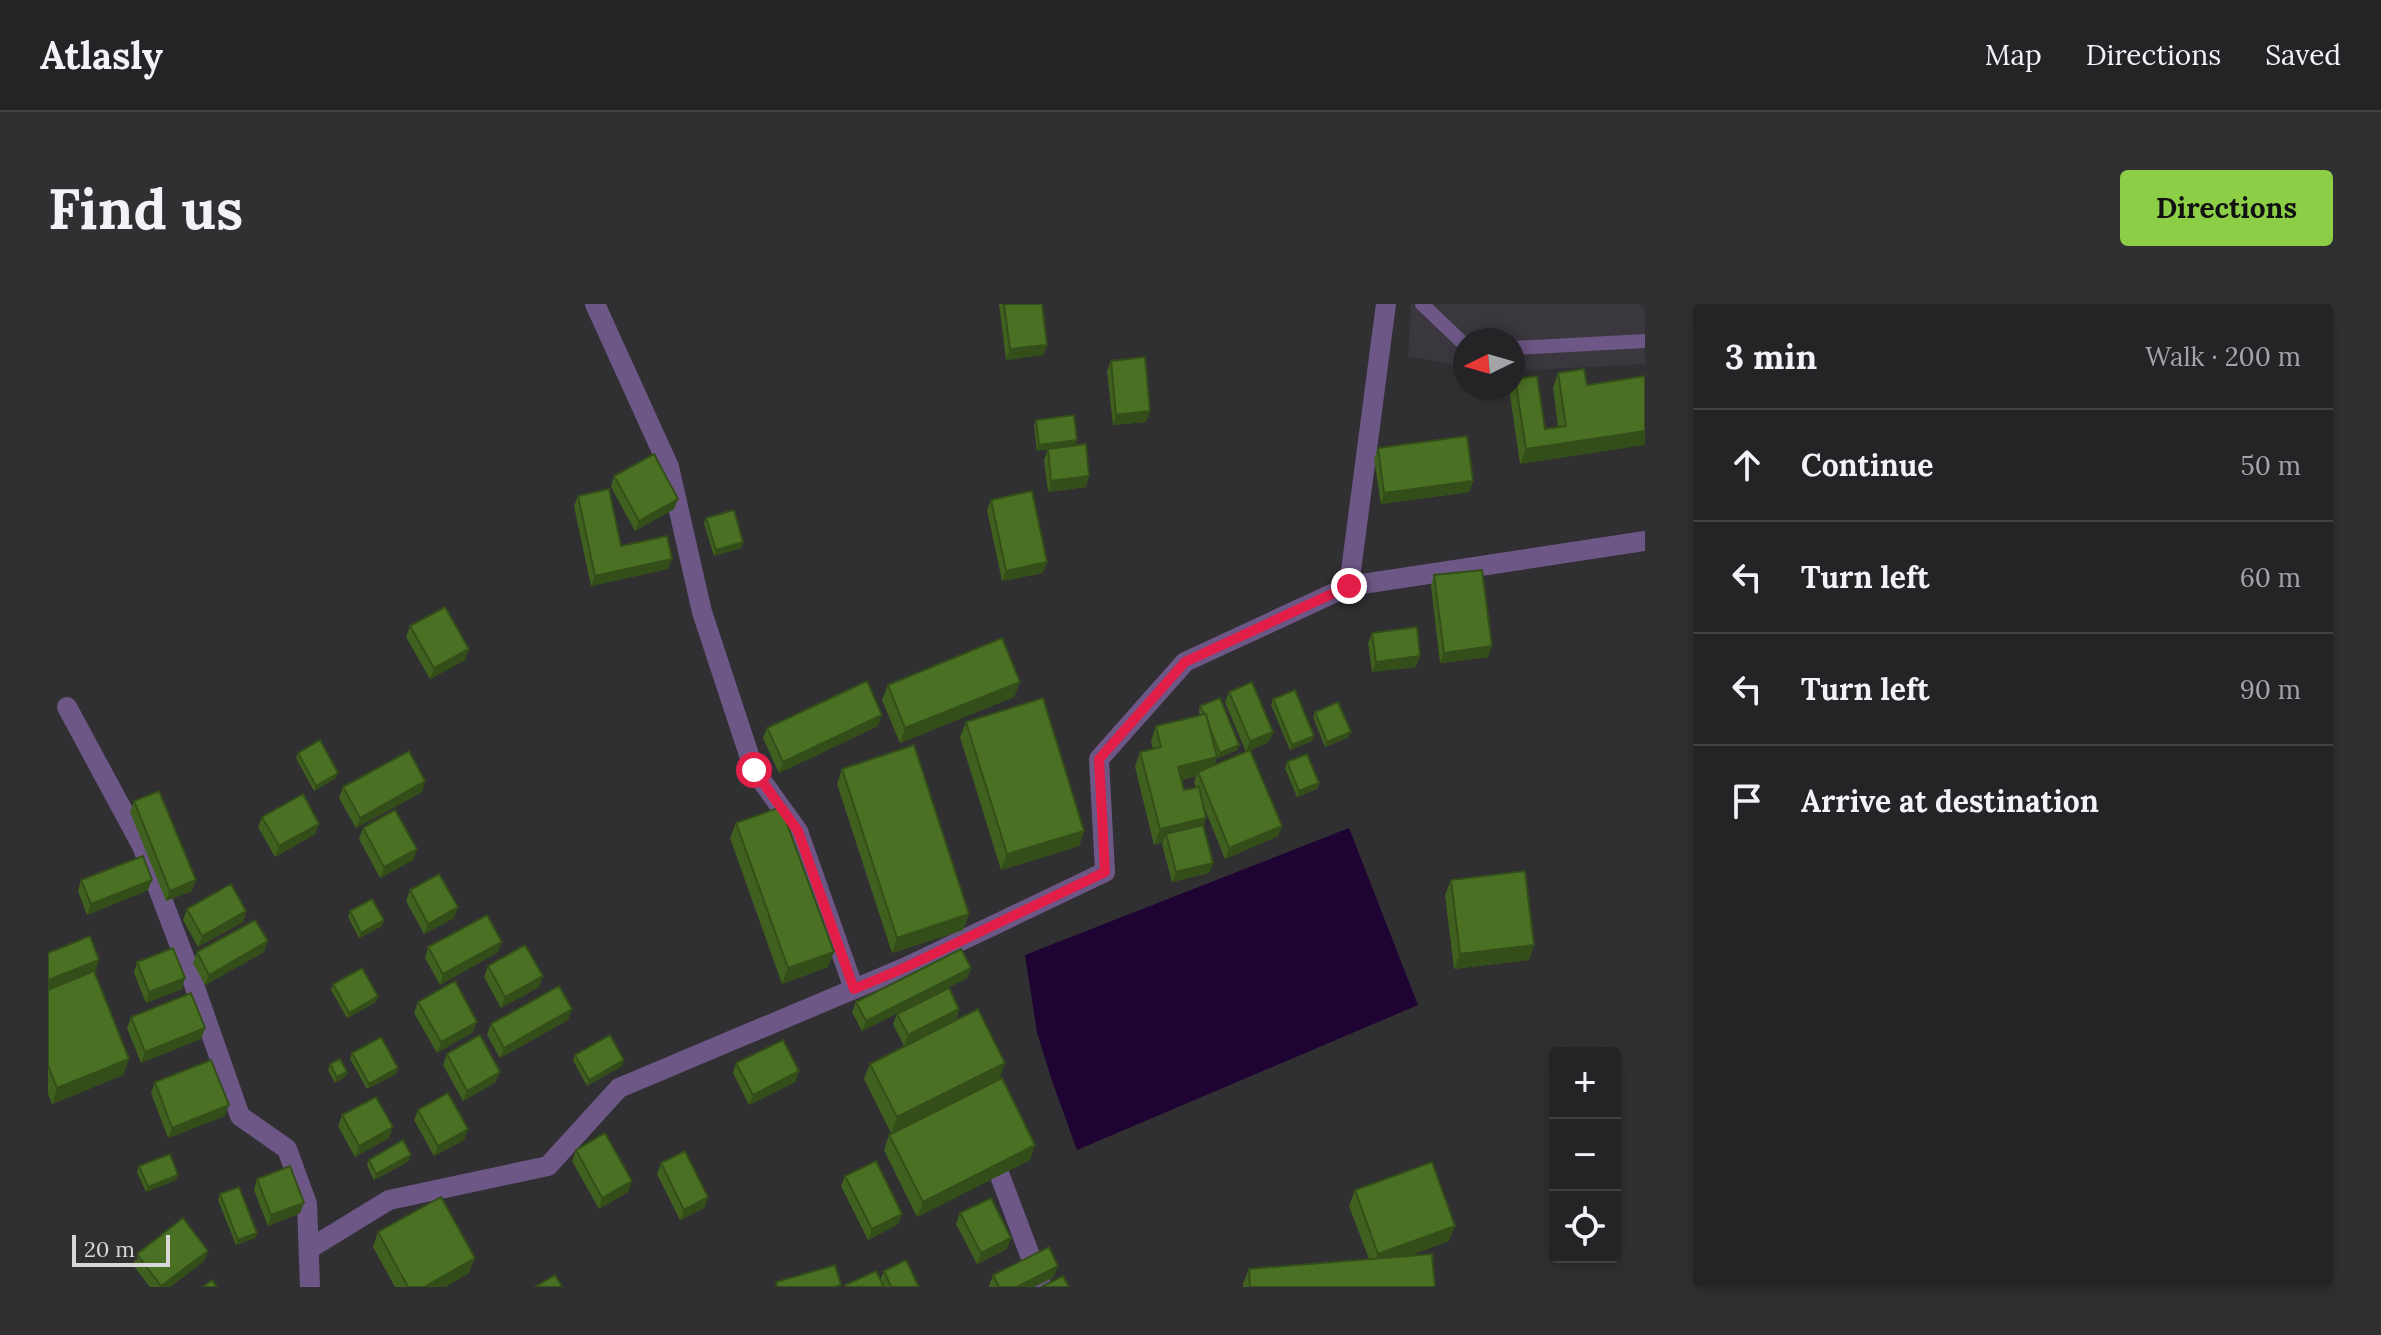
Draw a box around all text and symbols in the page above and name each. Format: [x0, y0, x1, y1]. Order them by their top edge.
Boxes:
text: Atlasly [40, 31, 163, 79]
text: Map [1985, 37, 2042, 73]
text: Directions [2086, 37, 2221, 73]
text: Saved [2265, 37, 2341, 73]
button: Directions [2120, 170, 2333, 246]
text: Find us [48, 173, 243, 244]
north arrow [1453, 328, 1525, 400]
text: 3 min [1725, 335, 1817, 378]
text: Walk · 200 m [2145, 340, 2301, 373]
icon: ahead [1725, 443, 1769, 487]
text: Continue [1801, 446, 1933, 484]
text: 50 m [2241, 449, 2301, 482]
icon: left [1725, 555, 1769, 599]
text: Turn left [1801, 558, 1929, 596]
text: 60 m [2240, 561, 2301, 594]
route end [1331, 568, 1367, 604]
icon: left [1725, 667, 1769, 711]
text: Turn left [1801, 670, 1929, 708]
text: 90 m [2240, 673, 2301, 706]
route start [736, 752, 772, 788]
icon: arrive [1725, 779, 1769, 823]
text: Arrive at destination [1801, 782, 2099, 820]
map controls [1549, 1047, 1621, 1263]
button: + [1549, 1047, 1621, 1119]
button: − [1549, 1119, 1621, 1191]
button: locate [1549, 1191, 1621, 1263]
scale bar [72, 1231, 170, 1267]
text: 20 m [84, 1235, 135, 1263]

